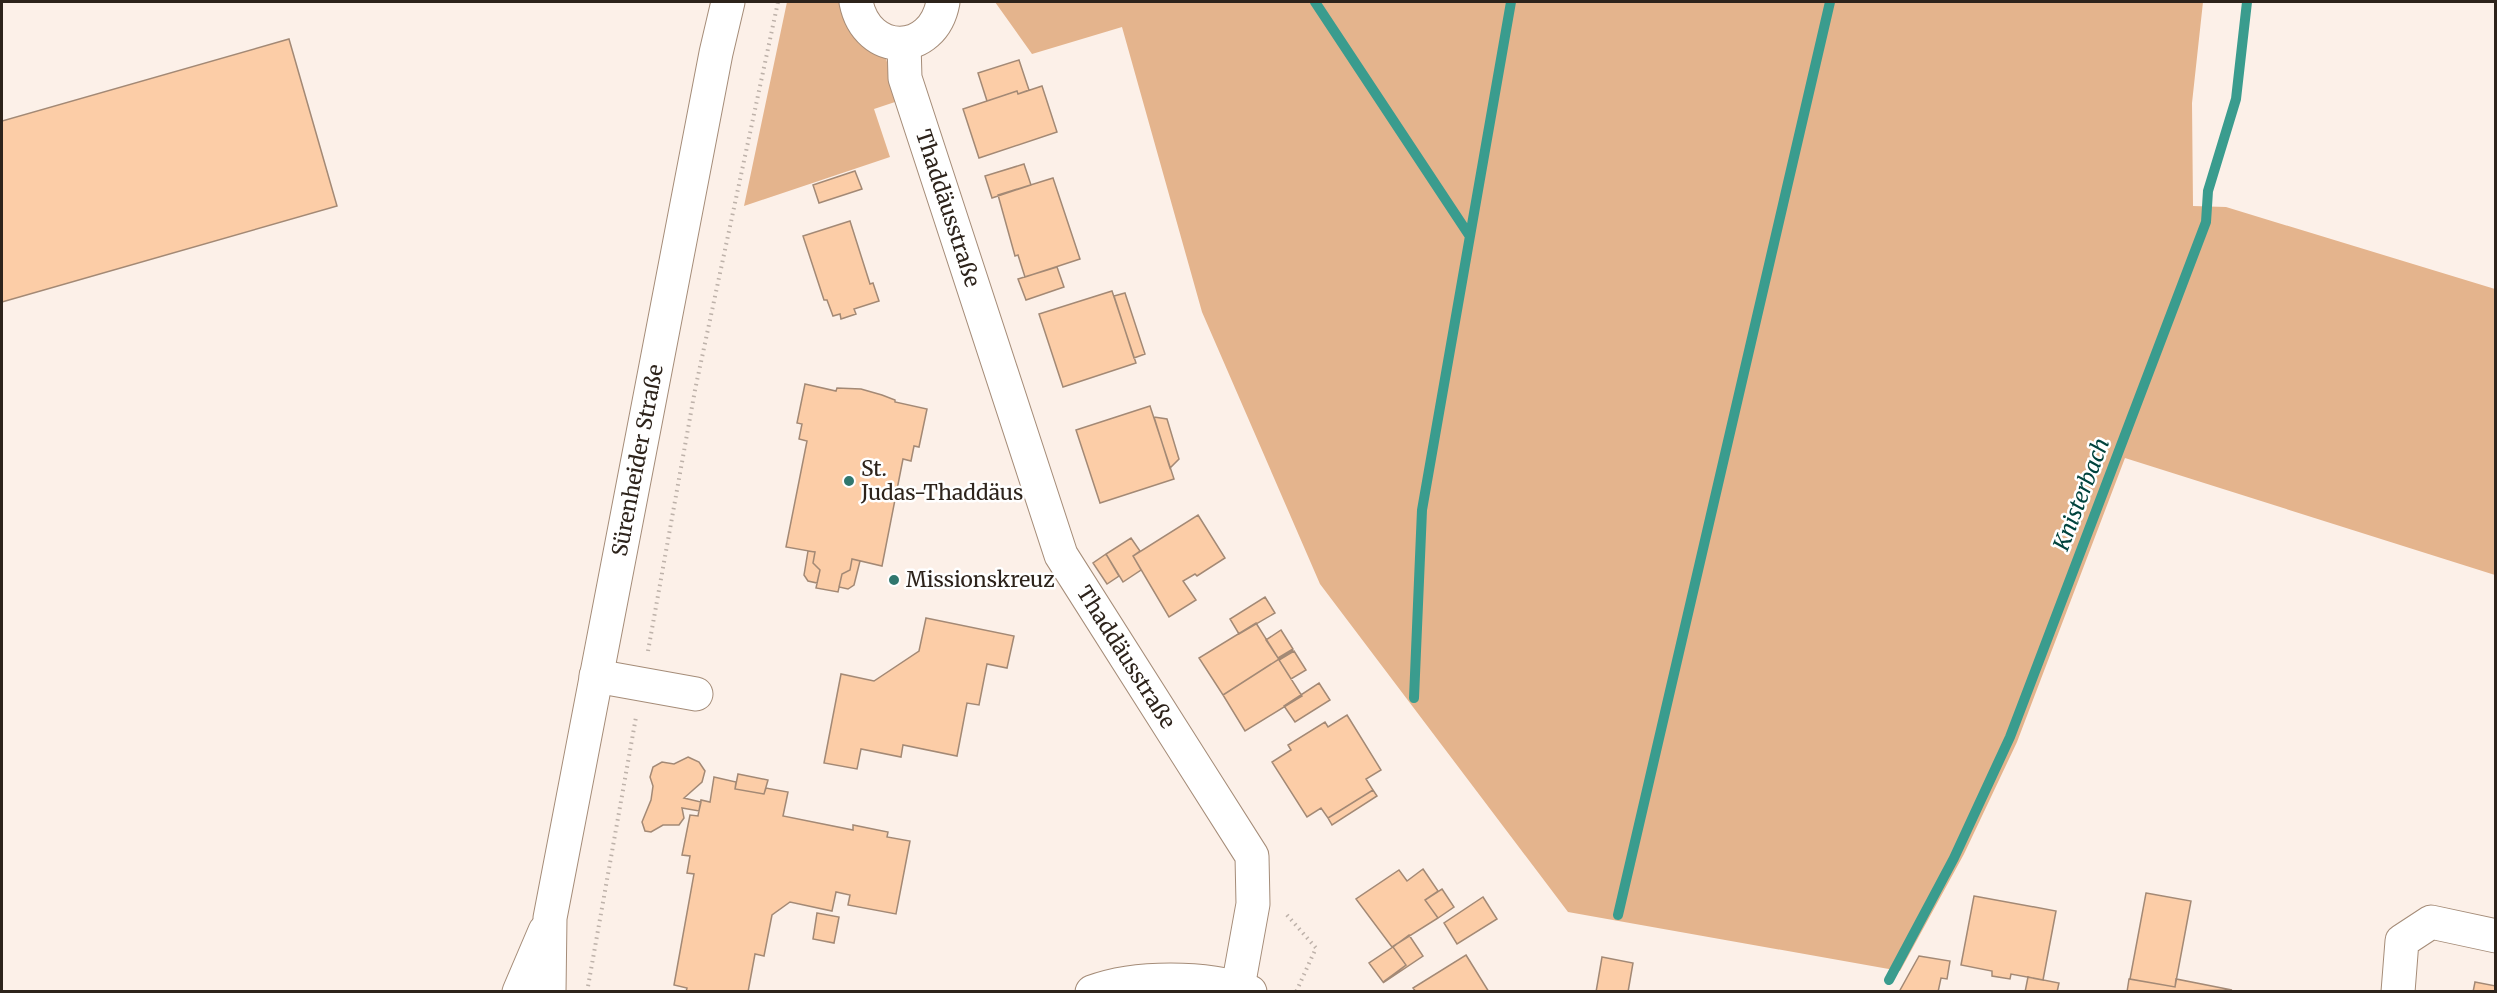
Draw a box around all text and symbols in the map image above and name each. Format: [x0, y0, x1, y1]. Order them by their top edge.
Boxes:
street label: Thaddäusstraße [910, 126, 986, 290]
street label: Sürenheider Straße [606, 362, 669, 558]
water label: Knisterbach [2046, 434, 2115, 555]
place label: St. Judas-Thaddäus [860, 455, 1023, 506]
marker: St. Judas-Thaddäus [842, 474, 856, 488]
place label: Missionskreuz [906, 566, 1055, 593]
marker: Missionskreuz [887, 573, 901, 587]
street label: Thaddäusstraße [1071, 581, 1182, 733]

